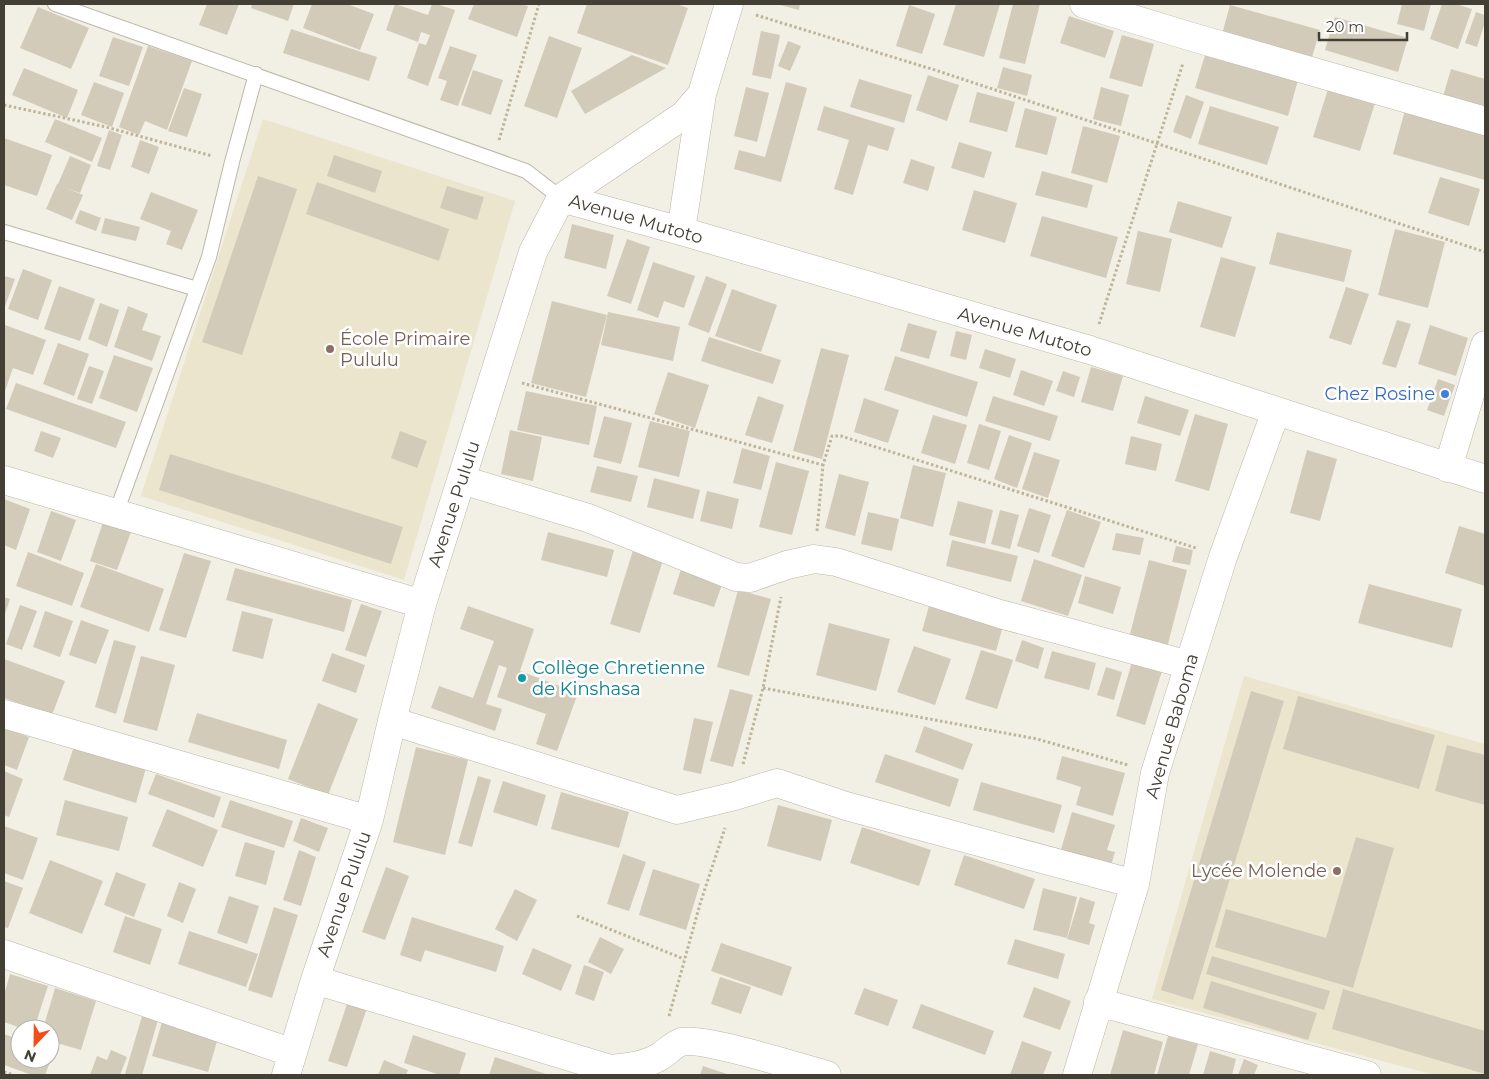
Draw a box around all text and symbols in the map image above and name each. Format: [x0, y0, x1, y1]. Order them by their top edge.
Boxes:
scale bar [1319, 10, 1406, 42]
text: 20 m [1326, 17, 1364, 36]
street label: Avenue Mutoto [566, 189, 706, 249]
street label: Avenue Mutoto [955, 302, 1095, 362]
place label: École Primaire Pululu [340, 328, 471, 371]
marker: École Primaire Pululu [324, 343, 336, 355]
place label: Chez Rosine [1324, 383, 1435, 405]
marker: Chez Rosine [1439, 388, 1451, 400]
street label: Avenue Pululu [423, 438, 485, 570]
street label: Avenue Baboma [1141, 651, 1203, 801]
place label: Collège Chretienne de Kinshasa [532, 657, 705, 700]
marker: Collège Chretienne de Kinshasa [516, 672, 528, 684]
street label: Avenue Pululu [312, 828, 376, 960]
place label: Lycée Molende [1191, 860, 1327, 882]
marker: Lycée Molende [1331, 865, 1343, 877]
north arrow [10, 1019, 60, 1069]
text: N [22, 1046, 39, 1067]

